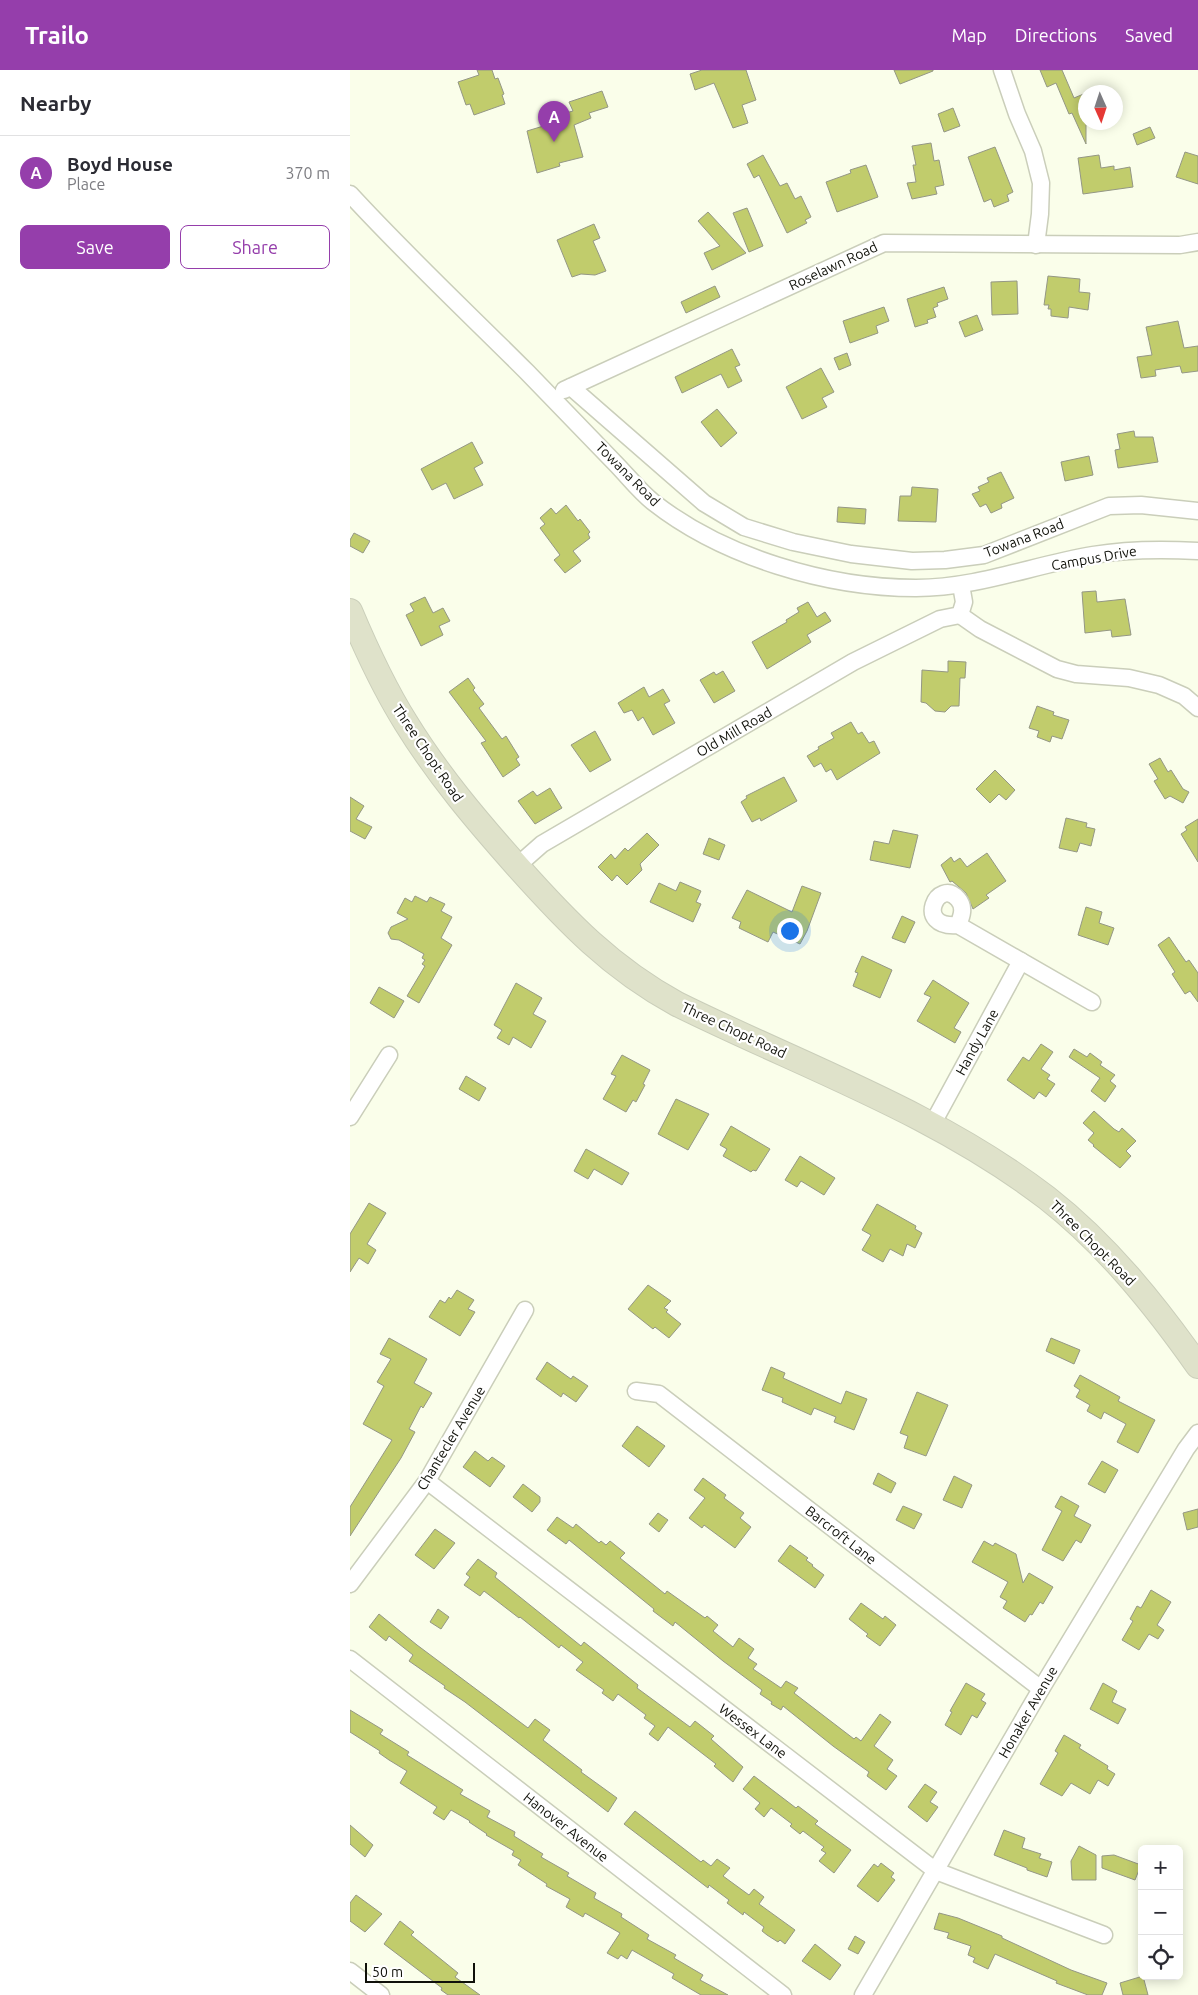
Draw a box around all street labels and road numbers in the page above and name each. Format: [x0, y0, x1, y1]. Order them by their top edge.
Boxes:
street label: Roselawn Road [786, 238, 880, 294]
street label: Towana Road [593, 439, 663, 509]
street label: Towana Road [982, 515, 1066, 561]
street label: Campus Drive [1050, 543, 1138, 573]
street label: Three Chopt Road [390, 701, 466, 805]
street label: Old Mill Road [693, 704, 775, 760]
street label: Three Chopt Road [679, 999, 789, 1061]
street label: Handy Lane [952, 1006, 1002, 1078]
street label: Three Chopt Road [1047, 1197, 1139, 1289]
street label: Chantecler Avenue [414, 1383, 488, 1493]
street label: Barcroft Lane [802, 1502, 880, 1568]
street label: Honaker Avenue [995, 1663, 1061, 1761]
street label: Wessex Lane [716, 1700, 790, 1762]
street label: Hanover Avenue [520, 1789, 612, 1865]

